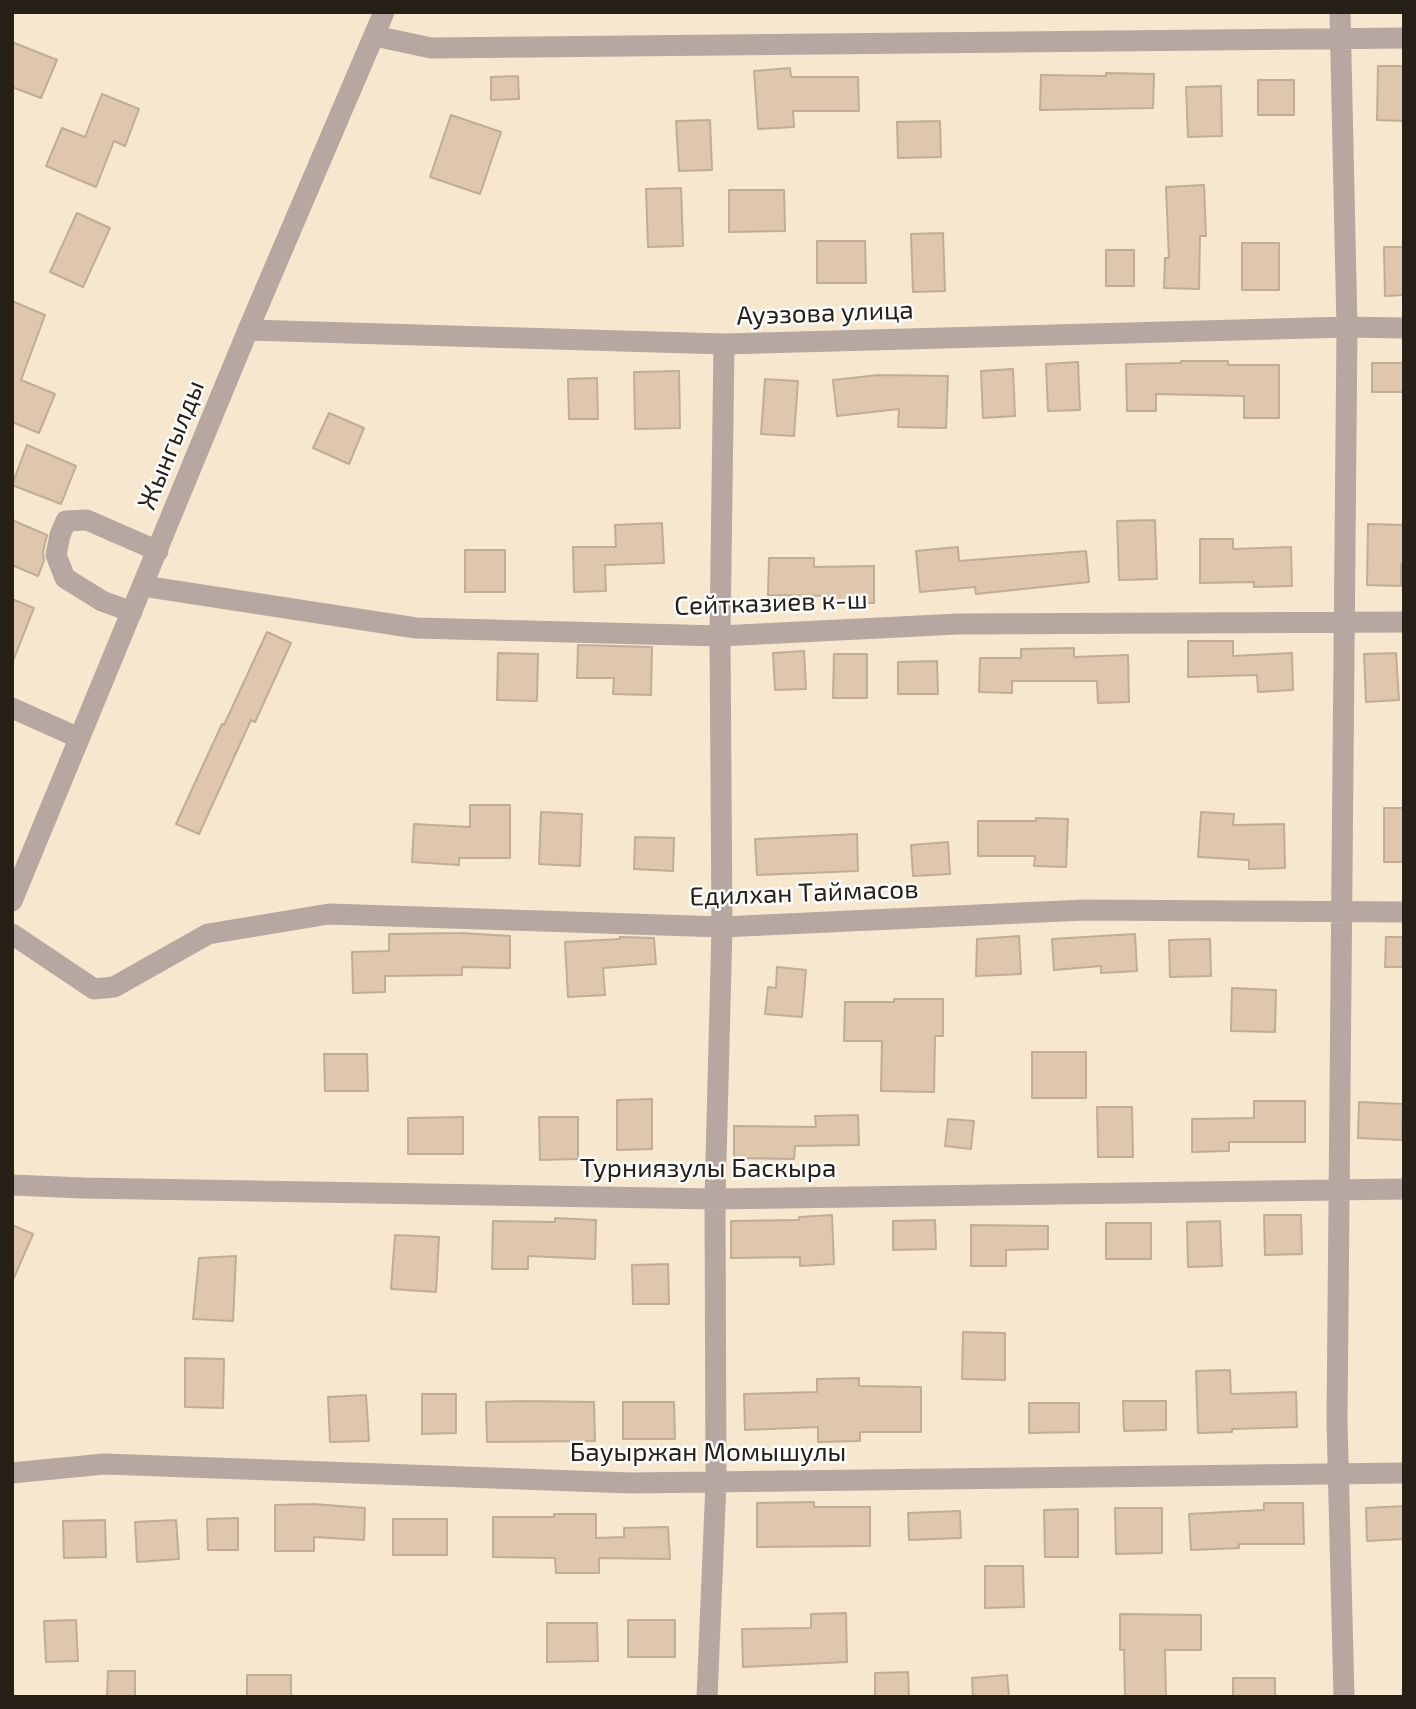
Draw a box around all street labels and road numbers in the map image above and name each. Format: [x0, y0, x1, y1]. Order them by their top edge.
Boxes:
street label: Ауэзова улица [736, 294, 914, 332]
street label: Жынгылды [131, 376, 211, 514]
street label: Сейтказиев к-ш [674, 584, 868, 622]
street label: Едилхан Таймасов [689, 873, 919, 913]
street label: Турниязулы Баскыра [580, 1152, 836, 1184]
street label: Бауыржан Момышулы [570, 1436, 846, 1468]

